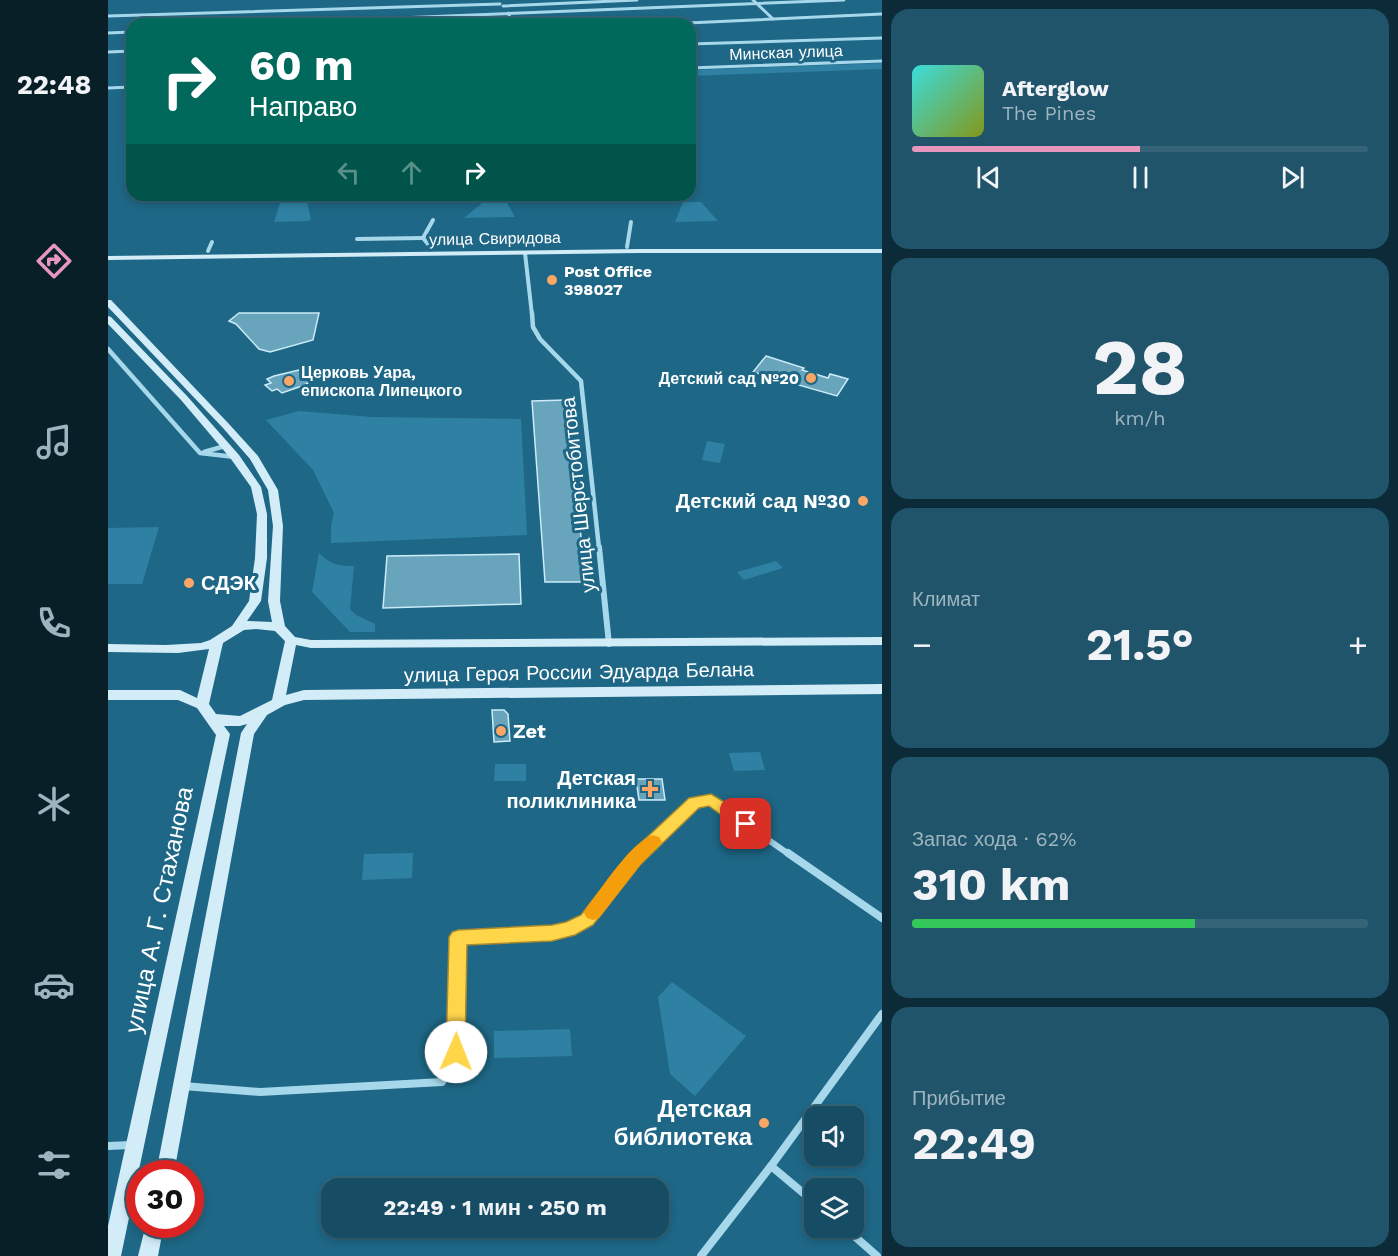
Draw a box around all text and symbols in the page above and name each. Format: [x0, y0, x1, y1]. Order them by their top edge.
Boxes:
text: 60 m [249, 41, 353, 90]
street label: Минская улица [729, 41, 843, 64]
icon: right [150, 42, 228, 120]
text: 22:48 [17, 69, 91, 101]
text: Afterglow [1002, 76, 1109, 101]
text: Направо [249, 91, 357, 123]
text: The Pines [1002, 101, 1096, 125]
icon: left [332, 156, 365, 189]
icon: ahead [395, 156, 428, 189]
icon: right [458, 156, 491, 189]
icon: previous [972, 161, 1005, 194]
icon: pause [1124, 161, 1157, 194]
icon: next [1276, 161, 1309, 194]
street label: улица Свиридова [429, 228, 561, 249]
icon: directions [33, 240, 75, 282]
place label: Post Office 398027 [564, 262, 652, 299]
marker: Post Office 398027 [545, 273, 559, 287]
text: 28 [1092, 321, 1188, 413]
place label: Церковь Уара, епископа Липецкого [301, 363, 462, 400]
place label: Детский сад №20 [659, 369, 799, 388]
marker: Детский сад №20 [804, 371, 818, 385]
marker: Церковь Уара, епископа Липецкого [282, 374, 296, 388]
street label: улица Шерстобитова [556, 395, 600, 594]
text: km/h [1114, 406, 1166, 430]
icon: music [33, 421, 75, 463]
place label: Детский сад №30 [676, 489, 851, 513]
marker: Детский сад №30 [856, 494, 870, 508]
place label: СДЭК [201, 571, 257, 595]
marker: СДЭК [182, 576, 196, 590]
text: Климат [912, 587, 980, 611]
icon: phone [33, 602, 75, 644]
text: 21.5° [1086, 618, 1194, 671]
text: − [912, 625, 932, 664]
text: + [1348, 625, 1368, 664]
street label: улица Героя России Эдуарда Белана [404, 657, 755, 687]
place label: Zet [513, 719, 546, 743]
marker: Zet [494, 724, 508, 738]
place label: Детская поликлиника [506, 766, 637, 813]
marker: Детская поликлиника [641, 780, 659, 798]
icon: climate [33, 783, 75, 825]
street label: улица А. Г. Стаханова [119, 784, 199, 1036]
pin [720, 798, 771, 849]
icon: arrive [729, 807, 762, 840]
text: Запас хода · 62% [912, 827, 1076, 851]
text: 310 km [912, 858, 1070, 911]
icon: car [33, 964, 75, 1006]
position arrow [424, 1020, 488, 1084]
text: Прибытие [912, 1086, 1006, 1110]
place label: Детская библиотека [614, 1095, 753, 1151]
map controls [804, 1106, 864, 1238]
button: sound [804, 1106, 864, 1166]
marker: Детская библиотека [757, 1116, 771, 1130]
text: 22:49 [912, 1117, 1036, 1170]
icon: filters [33, 1144, 75, 1186]
speed limit sign: 30 [126, 1160, 204, 1238]
button: layers [804, 1178, 864, 1238]
text: 22:49 · 1 мин · 250 m [383, 1195, 607, 1220]

